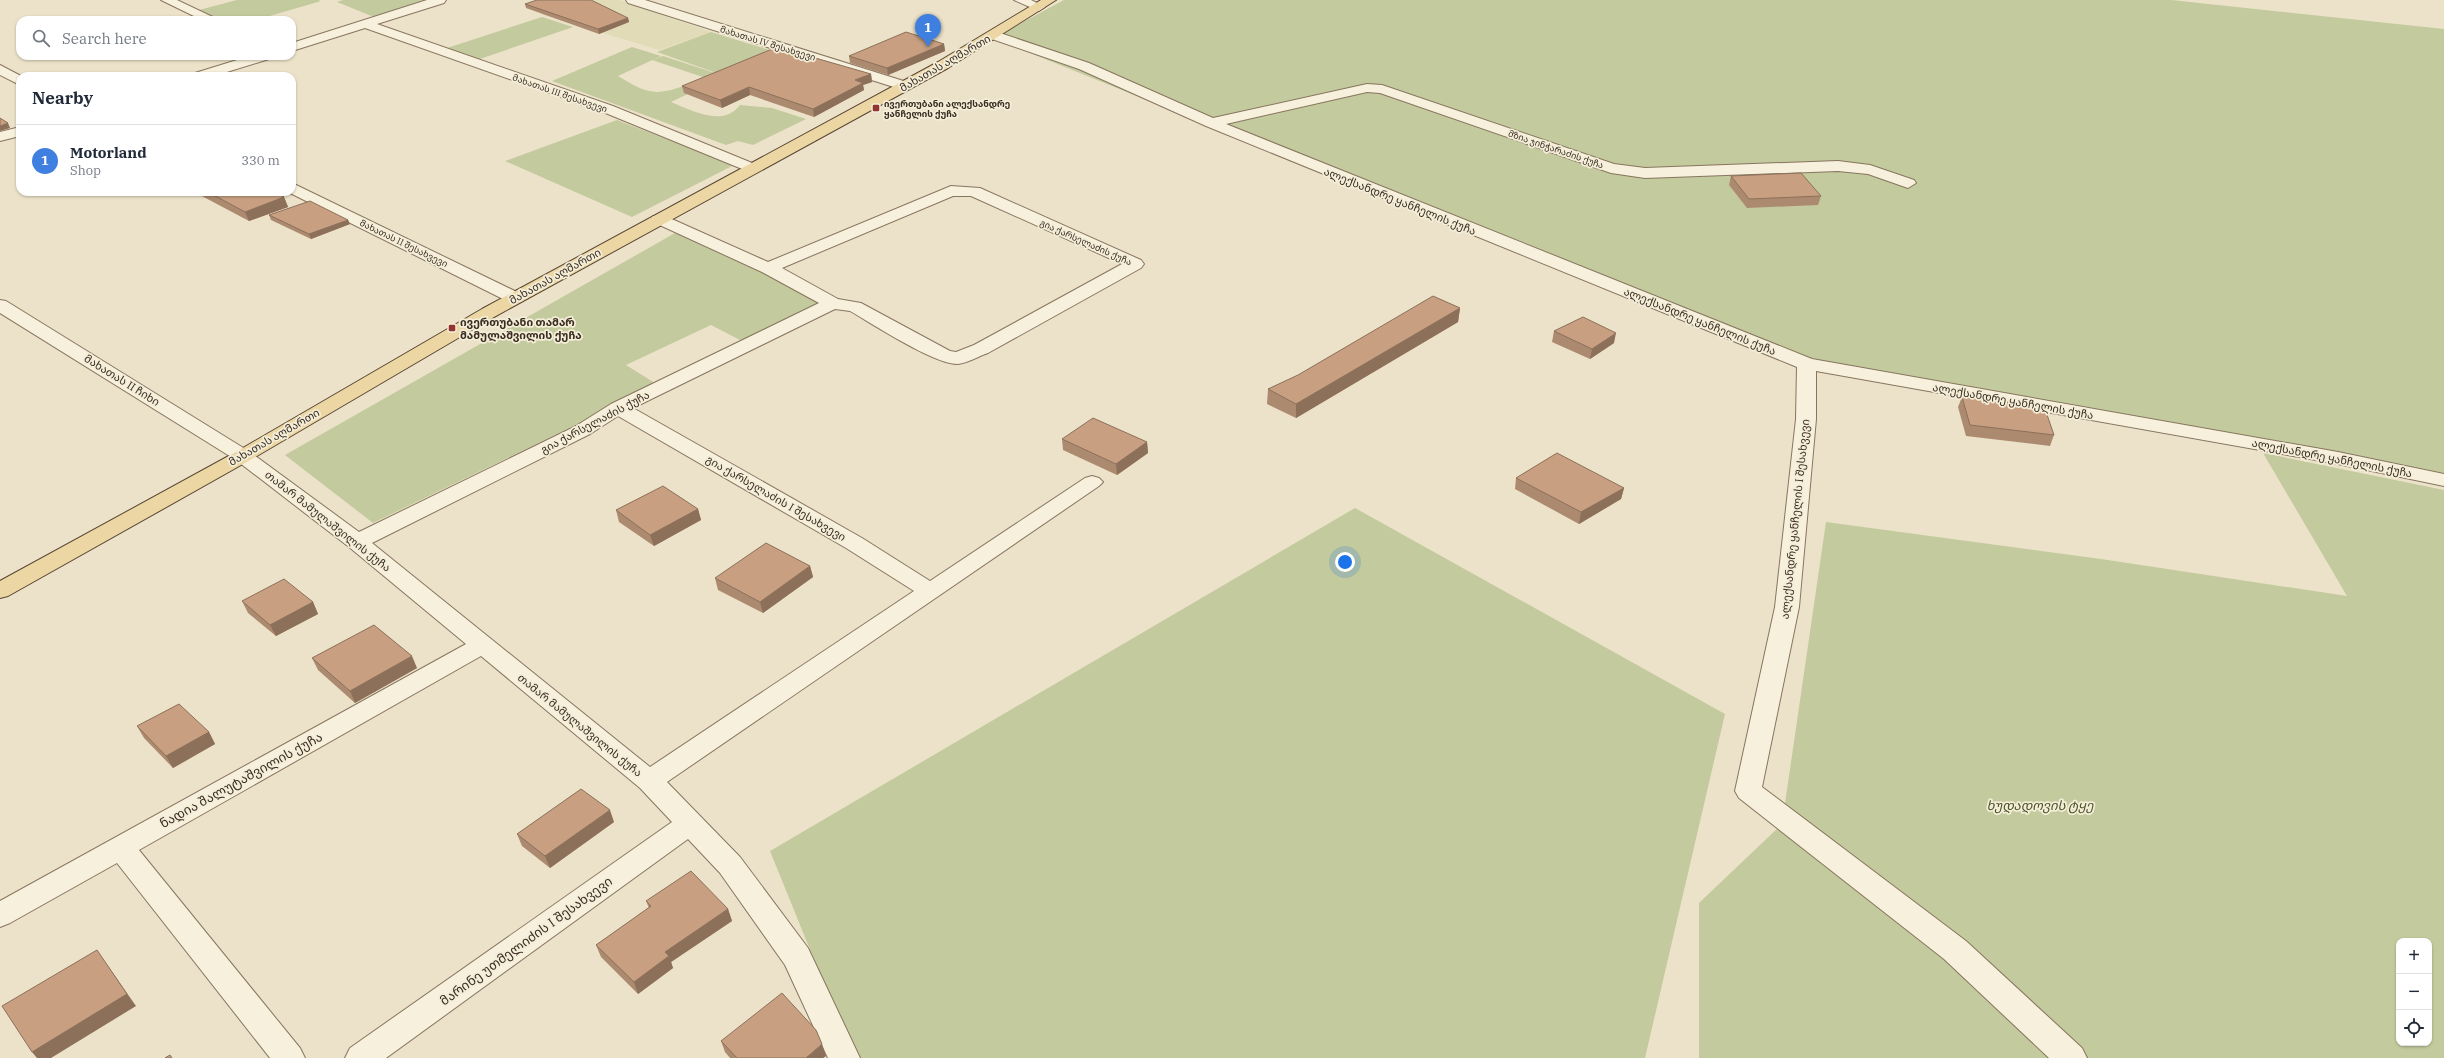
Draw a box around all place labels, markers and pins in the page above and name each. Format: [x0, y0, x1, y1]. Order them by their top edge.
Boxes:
pin: 1 [915, 14, 941, 47]
place label: ივერთუბანი ალექსანდრე ყანჩელის ქუჩა [884, 98, 1010, 120]
marker: ივერთუბანი ალექსანდრე ყანჩელის ქუჩა [871, 103, 881, 113]
place label: ივერთუბანი თამარ მამულაშვილის ქუჩა [460, 315, 582, 342]
marker: ივერთუბანი თამარ მამულაშვილის ქუჩა [447, 323, 457, 333]

